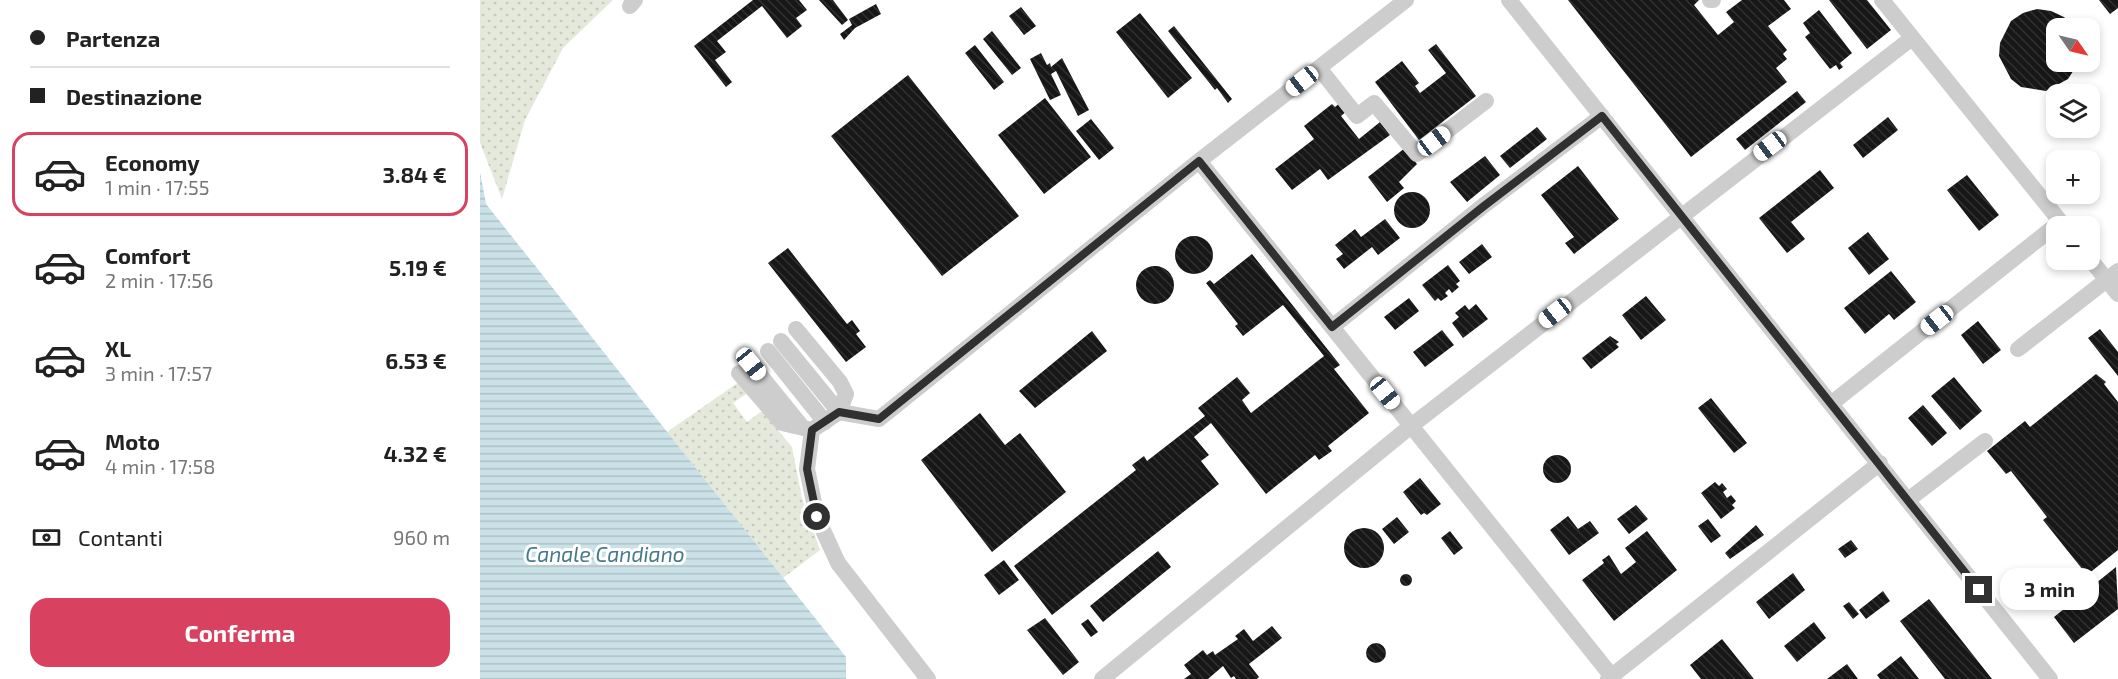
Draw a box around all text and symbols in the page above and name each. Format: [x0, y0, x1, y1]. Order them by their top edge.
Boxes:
north arrow [2046, 18, 2100, 72]
map controls [2046, 18, 2100, 270]
text: Partenza [66, 25, 160, 51]
car [1282, 63, 1322, 99]
text: Destinazione [66, 83, 202, 109]
button: layers [2046, 84, 2100, 138]
car [1414, 123, 1454, 159]
car [1750, 128, 1790, 164]
icon: car [33, 147, 87, 201]
text: Economy [105, 149, 200, 175]
button: + [2046, 150, 2100, 204]
text: 3.84 € [383, 161, 447, 187]
text: 1 min · 17:55 [105, 175, 210, 199]
button: − [2046, 216, 2100, 270]
icon: car [33, 240, 87, 294]
text: Comfort [105, 242, 190, 268]
text: 5.19 € [389, 254, 447, 280]
text: 2 min · 17:56 [105, 268, 214, 292]
car [1535, 295, 1575, 331]
car [1917, 302, 1957, 338]
icon: car [33, 333, 87, 387]
text: XL [105, 335, 131, 361]
car [733, 344, 769, 384]
text: 6.53 € [385, 347, 447, 373]
text: 3 min · 17:57 [105, 361, 212, 385]
car [1367, 373, 1403, 413]
icon: car [33, 426, 87, 480]
text: Moto [105, 428, 160, 454]
text: 4.32 € [383, 440, 447, 466]
text: 4 min · 17:58 [105, 454, 215, 478]
route start [803, 503, 830, 530]
icon: cash [30, 521, 63, 554]
text: Contanti [78, 524, 163, 550]
text: 960 m [393, 525, 450, 549]
water label: Canale Candiano [525, 541, 685, 566]
callout: 3 min [2000, 569, 2099, 611]
route end [1965, 576, 1992, 603]
text: 3 min [2024, 577, 2075, 601]
button: Conferma [30, 598, 450, 667]

